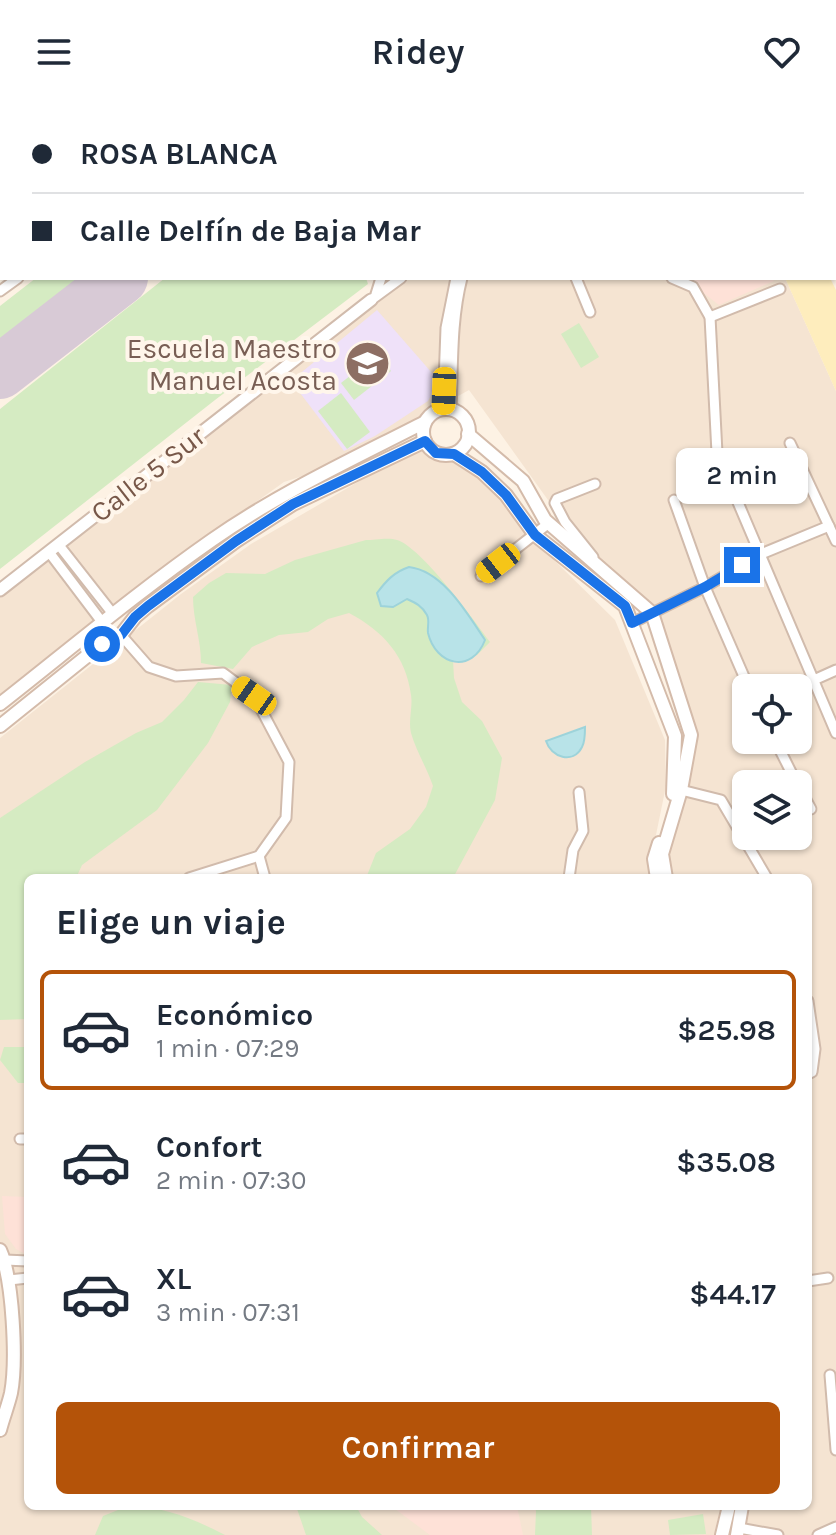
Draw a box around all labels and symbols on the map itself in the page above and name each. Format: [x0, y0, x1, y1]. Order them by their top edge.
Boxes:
place label: Escuela Maestro Manuel Acosta [127, 332, 337, 397]
school or university icon: Escuela Maestro Manuel Acosta [344, 340, 392, 388]
car [431, 367, 457, 415]
street label: Calle 5 Sur [84, 419, 212, 529]
callout: 2 min [676, 449, 808, 505]
car [472, 539, 524, 587]
route end [724, 547, 760, 583]
route start [84, 626, 120, 662]
car [227, 672, 281, 720]

